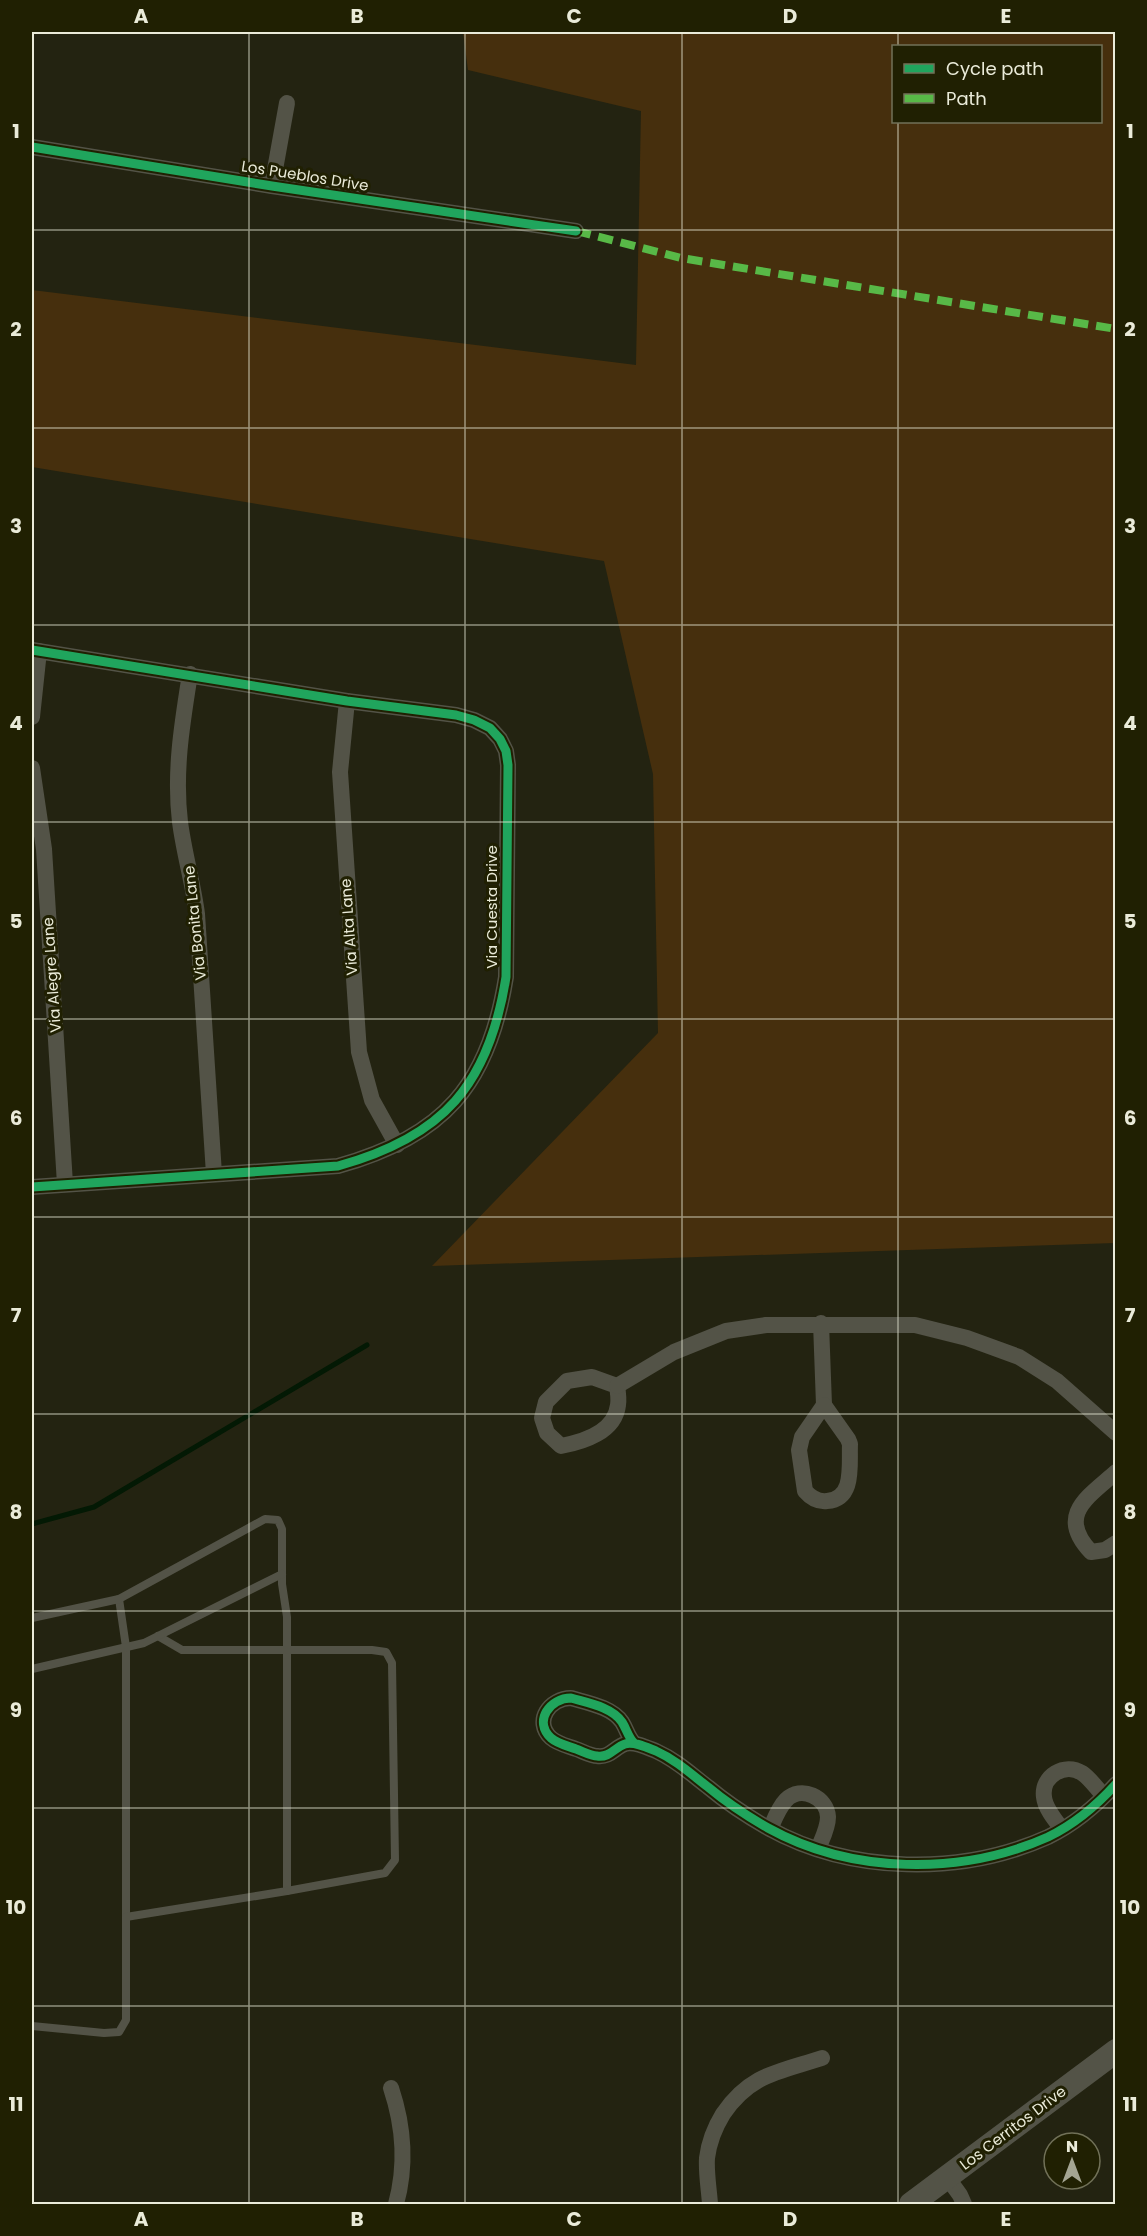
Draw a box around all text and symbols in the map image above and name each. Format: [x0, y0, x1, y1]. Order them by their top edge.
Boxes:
text: A [134, 2, 149, 30]
text: B [350, 2, 364, 30]
text: C [566, 2, 582, 30]
text: D [783, 2, 797, 30]
text: E [1001, 2, 1011, 30]
legend [892, 45, 1102, 123]
text: Cycle path [946, 56, 1044, 81]
text: Path [946, 86, 987, 111]
text: 1 [12, 117, 20, 145]
text: 1 [1126, 117, 1134, 145]
street label: Los Pueblos Drive [240, 155, 370, 196]
text: 2 [10, 315, 22, 343]
text: 2 [1124, 315, 1136, 343]
text: 3 [10, 512, 22, 540]
text: 3 [1124, 512, 1136, 540]
text: 4 [9, 709, 23, 737]
text: 4 [1123, 709, 1137, 737]
street label: Via Cuesta Drive [481, 845, 502, 969]
street label: Via Bonita Lane [178, 865, 211, 981]
street label: Via Alta Lane [335, 878, 362, 976]
text: 5 [10, 907, 23, 935]
text: 5 [1124, 907, 1137, 935]
street label: Via Alegre Lane [37, 917, 66, 1033]
text: 6 [10, 1104, 22, 1132]
text: 6 [1124, 1104, 1136, 1132]
text: 7 [11, 1301, 22, 1329]
text: 7 [1125, 1301, 1136, 1329]
text: 8 [10, 1498, 22, 1526]
text: 8 [1124, 1498, 1136, 1526]
text: 9 [10, 1696, 22, 1724]
text: 9 [1124, 1696, 1136, 1724]
text: 10 [6, 1893, 26, 1921]
text: 10 [1120, 1893, 1140, 1921]
street label: Los Cerritos Drive [955, 2081, 1070, 2175]
text: 11 [8, 2090, 24, 2118]
text: 11 [1122, 2090, 1138, 2118]
north arrow [1042, 2131, 1102, 2191]
text: N [1066, 2135, 1078, 2158]
text: A [134, 2205, 149, 2233]
text: B [350, 2205, 364, 2233]
text: C [566, 2205, 582, 2233]
text: D [783, 2205, 797, 2233]
text: E [1001, 2205, 1011, 2233]

